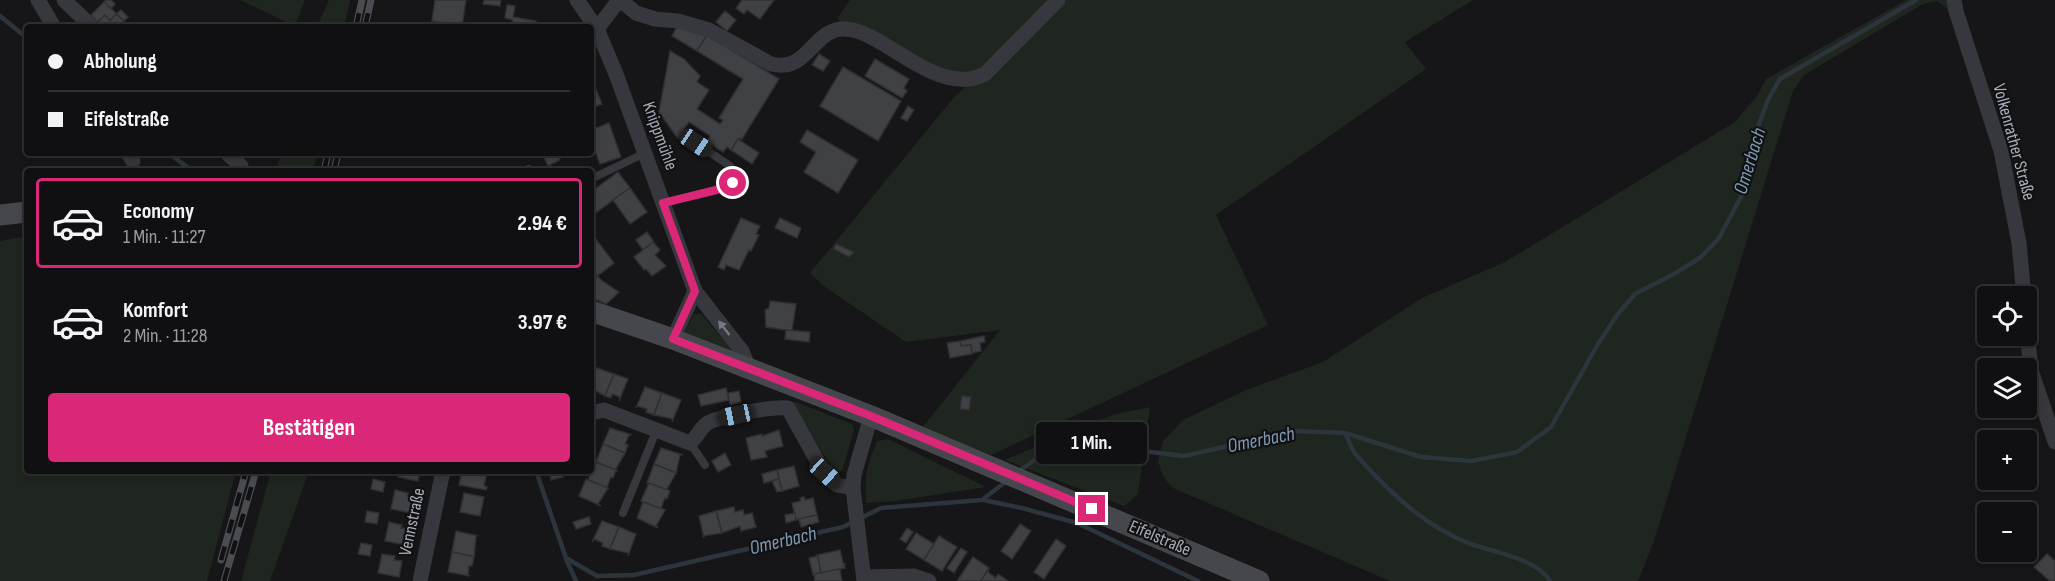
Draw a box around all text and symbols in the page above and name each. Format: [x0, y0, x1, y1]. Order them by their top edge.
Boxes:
text: Abholung [84, 48, 157, 75]
street label: Volkenrather Straße [1988, 81, 2040, 203]
street label: Knippmühle [638, 99, 682, 173]
text: Eifelstraße [84, 106, 169, 133]
car [676, 125, 716, 161]
water label: Omerbach [1729, 125, 1771, 197]
route start [719, 169, 746, 196]
icon: car [51, 196, 105, 250]
text: Economy [123, 198, 194, 225]
text: 2.94 € [517, 210, 567, 237]
text: 1 Min. · 11:27 [123, 225, 206, 249]
map controls [1977, 286, 2037, 562]
button: locate [1977, 286, 2037, 346]
icon: car [51, 295, 105, 349]
text: Komfort [123, 297, 188, 324]
text: 3.97 € [518, 309, 567, 336]
one-way arrow [718, 320, 731, 336]
text: 2 Min. · 11:28 [123, 324, 207, 348]
button: layers [1977, 358, 2037, 418]
button: Bestätigen [48, 393, 570, 462]
car [717, 402, 755, 428]
callout: 1 Min. [1036, 422, 1148, 464]
water label: Omerbach [1225, 422, 1297, 458]
button: + [1977, 430, 2037, 490]
text: 1 Min. [1071, 431, 1112, 455]
car [806, 454, 844, 492]
street label: Vennstraße [395, 486, 429, 558]
route end [1078, 495, 1105, 522]
button: − [1977, 502, 2037, 562]
street label: Eifelstraße [1126, 516, 1194, 560]
water label: Omerbach [747, 522, 819, 560]

